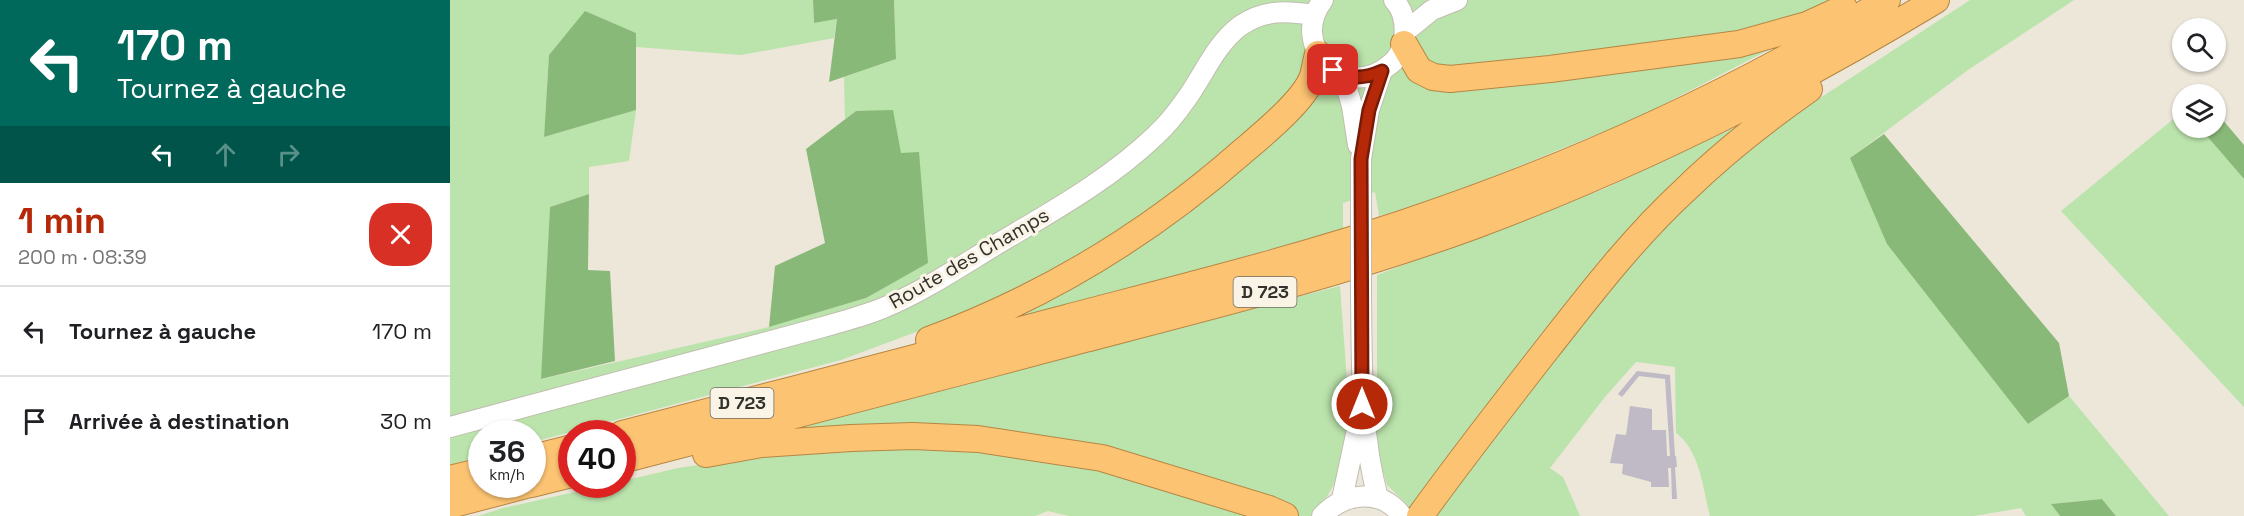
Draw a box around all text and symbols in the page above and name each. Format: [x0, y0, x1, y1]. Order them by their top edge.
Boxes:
map controls [2172, 18, 2226, 138]
button: search [2172, 18, 2226, 72]
text: 170 m [117, 19, 233, 72]
icon: left [18, 24, 96, 102]
pin [1307, 44, 1358, 95]
icon: arrive [1316, 53, 1349, 86]
text: Tournez à gauche [117, 71, 347, 106]
button: layers [2172, 84, 2226, 138]
icon: left [146, 138, 179, 171]
icon: ahead [209, 138, 242, 171]
icon: right [272, 138, 305, 171]
text: 1 min [18, 198, 106, 244]
street label: Route des Champs [884, 202, 1054, 314]
button: close [369, 203, 432, 266]
text: 200 m · 08:39 [18, 244, 147, 270]
road number: D 723 [1234, 277, 1296, 307]
icon: left [18, 315, 51, 348]
text: Tournez à gauche [69, 317, 256, 345]
text: 170 m [372, 317, 432, 345]
position arrow [1330, 372, 1394, 436]
road number: D 723 [710, 388, 774, 418]
icon: arrive [18, 405, 51, 438]
text: Arrivée à destination [69, 407, 290, 435]
text: 30 m [380, 407, 432, 435]
speed limit sign: 40 [558, 420, 636, 498]
text: 36 [489, 432, 525, 471]
text: km/h [489, 465, 525, 484]

